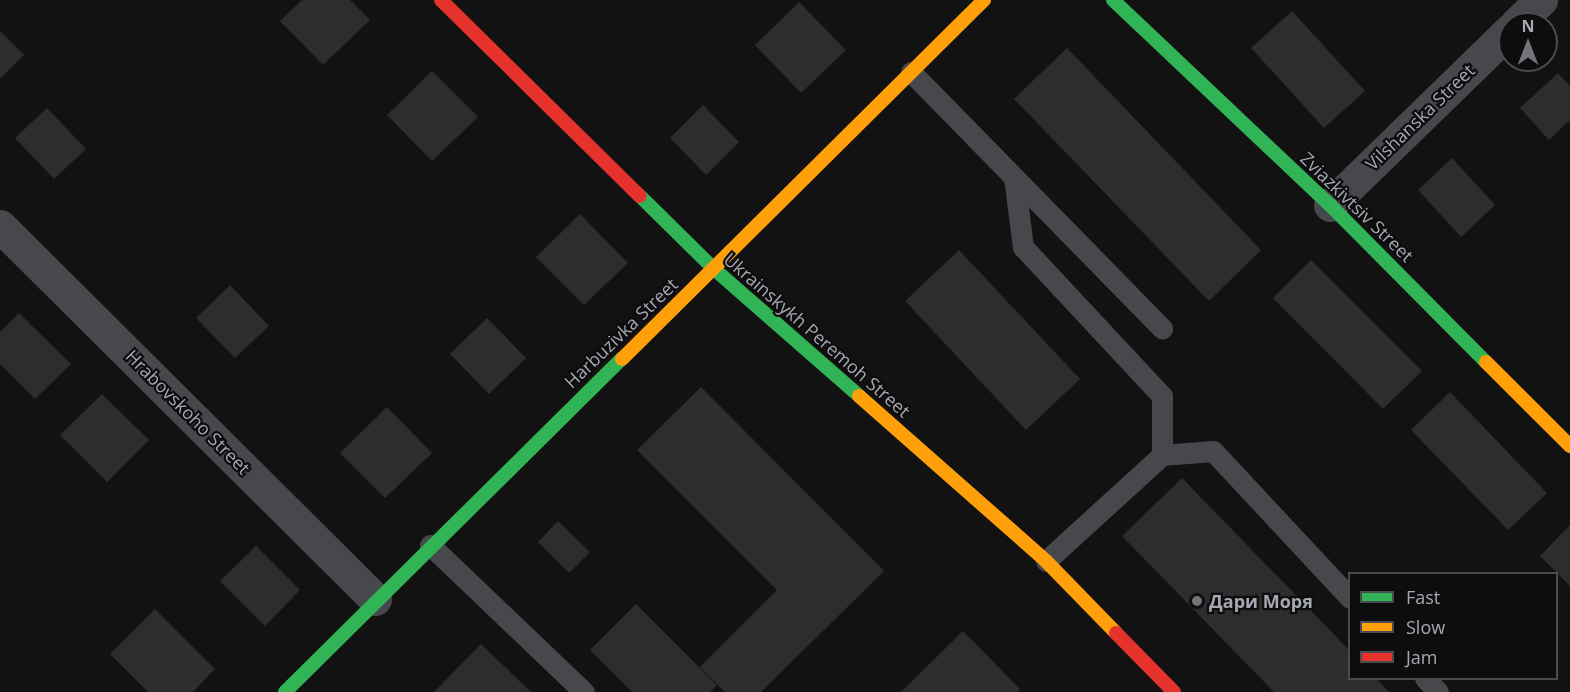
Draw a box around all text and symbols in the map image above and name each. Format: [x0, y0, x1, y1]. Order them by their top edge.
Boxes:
north arrow [1498, 12, 1558, 72]
text: N [1521, 15, 1535, 37]
street label: Vilshanska Street [1361, 59, 1479, 175]
street label: Zviazkivtsiv Street [1296, 148, 1418, 266]
street label: Ukrainskykh Peremoh Street [719, 248, 915, 422]
street label: Harbuzivka Street [560, 273, 682, 393]
street label: Hrabovskoho Street [121, 345, 255, 479]
legend [1348, 572, 1558, 680]
text: Fast [1406, 585, 1440, 609]
place label: Дари Моря [1209, 590, 1313, 612]
marker: Дари Моря [1190, 594, 1204, 608]
text: Slow [1406, 615, 1445, 639]
text: Jam [1406, 645, 1438, 669]

